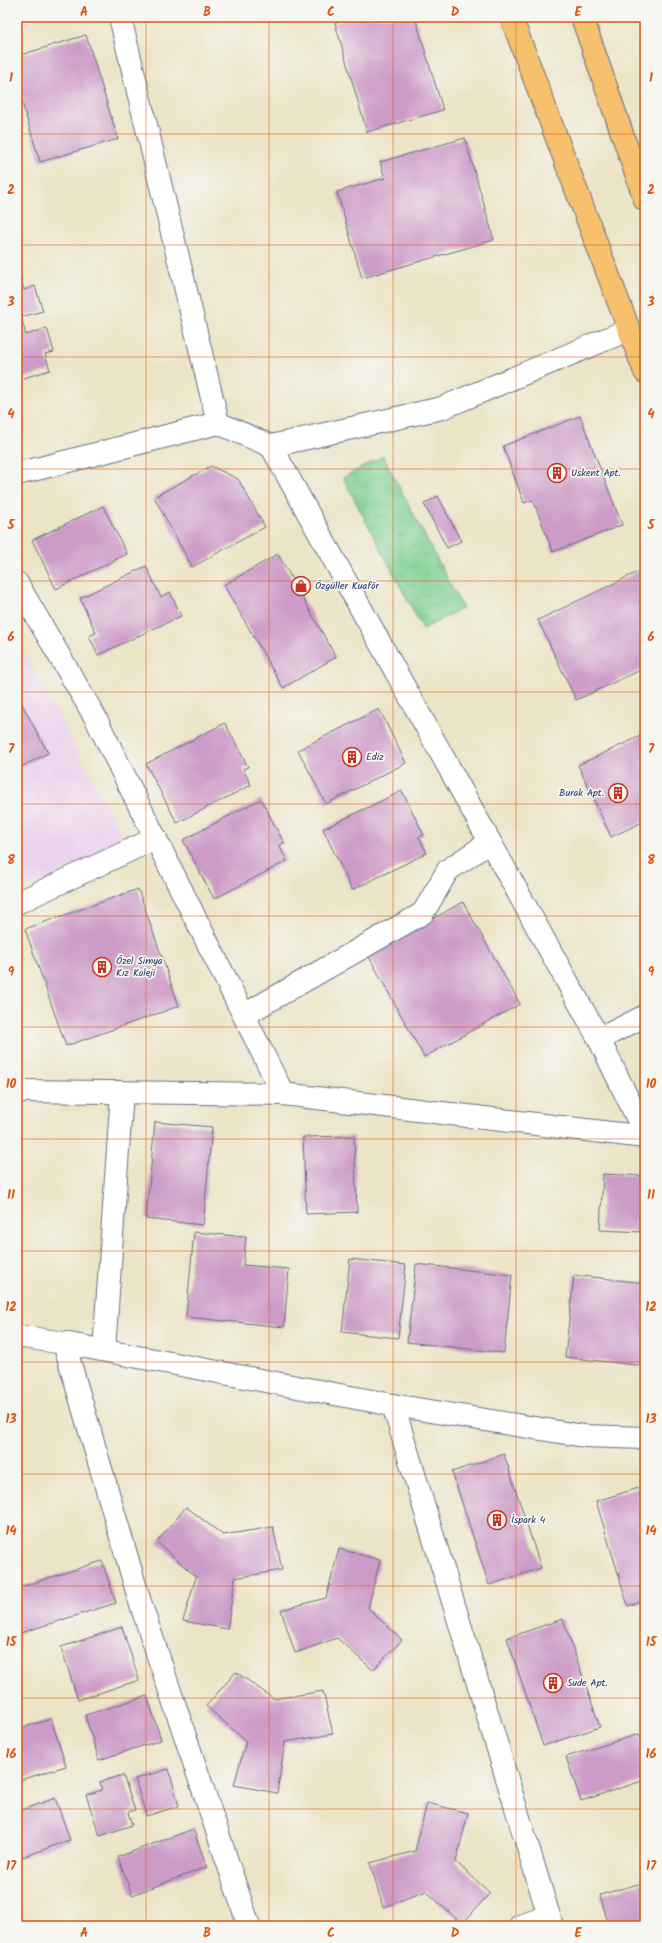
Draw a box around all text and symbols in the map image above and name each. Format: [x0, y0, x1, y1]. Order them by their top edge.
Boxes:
text: A [80, 2, 88, 23]
text: B [203, 2, 211, 23]
text: C [327, 2, 335, 23]
text: D [451, 2, 460, 23]
text: E [574, 2, 582, 23]
text: 1 [9, 68, 13, 89]
text: 1 [649, 68, 653, 89]
text: 2 [7, 180, 15, 201]
text: 2 [647, 180, 655, 201]
text: 3 [6, 292, 15, 313]
text: 3 [646, 292, 655, 313]
text: 4 [7, 404, 15, 425]
text: 4 [647, 404, 655, 425]
building icon: Uskent Apt. [546, 462, 568, 484]
place label: Uskent Apt. [571, 465, 621, 481]
text: 5 [7, 515, 16, 536]
text: 5 [647, 515, 656, 536]
shop icon: Özgüller Kuaför [290, 575, 312, 597]
place label: Özgüller Kuaför [315, 578, 379, 594]
text: 6 [7, 627, 15, 648]
text: 6 [647, 627, 655, 648]
text: 7 [8, 739, 15, 760]
text: 7 [648, 739, 655, 760]
building icon: Ediz [341, 746, 363, 768]
place label: Ediz [366, 749, 384, 765]
building icon: Burak Apt. [607, 782, 629, 804]
place label: Burak Apt. [559, 785, 604, 801]
text: 8 [7, 850, 15, 871]
text: 8 [647, 850, 655, 871]
place label: Özel Simya Kız Koleji [116, 953, 163, 981]
building icon: Özel Simya Kız Koleji [91, 956, 113, 978]
text: 9 [8, 962, 15, 983]
text: 9 [648, 962, 655, 983]
text: 10 [6, 1074, 17, 1095]
text: 10 [646, 1074, 657, 1095]
text: 11 [7, 1185, 15, 1206]
text: 11 [647, 1185, 655, 1206]
text: 12 [5, 1297, 17, 1318]
text: 12 [645, 1297, 657, 1318]
text: 13 [5, 1409, 17, 1430]
text: 13 [645, 1409, 657, 1430]
building icon: İspark 4 [486, 1509, 508, 1531]
place label: İspark 4 [511, 1512, 546, 1528]
text: 14 [5, 1521, 17, 1542]
text: 14 [645, 1521, 657, 1542]
text: 15 [6, 1632, 18, 1653]
text: 15 [646, 1632, 658, 1653]
building icon: Sude Apt. [542, 1672, 564, 1694]
place label: Sude Apt. [567, 1675, 608, 1691]
text: 16 [6, 1744, 16, 1765]
text: 16 [646, 1744, 656, 1765]
text: 17 [6, 1856, 17, 1877]
text: 17 [646, 1856, 657, 1877]
text: A [80, 1923, 88, 1943]
text: B [203, 1923, 211, 1943]
text: C [327, 1923, 335, 1943]
text: D [451, 1923, 460, 1943]
text: E [574, 1923, 582, 1943]

